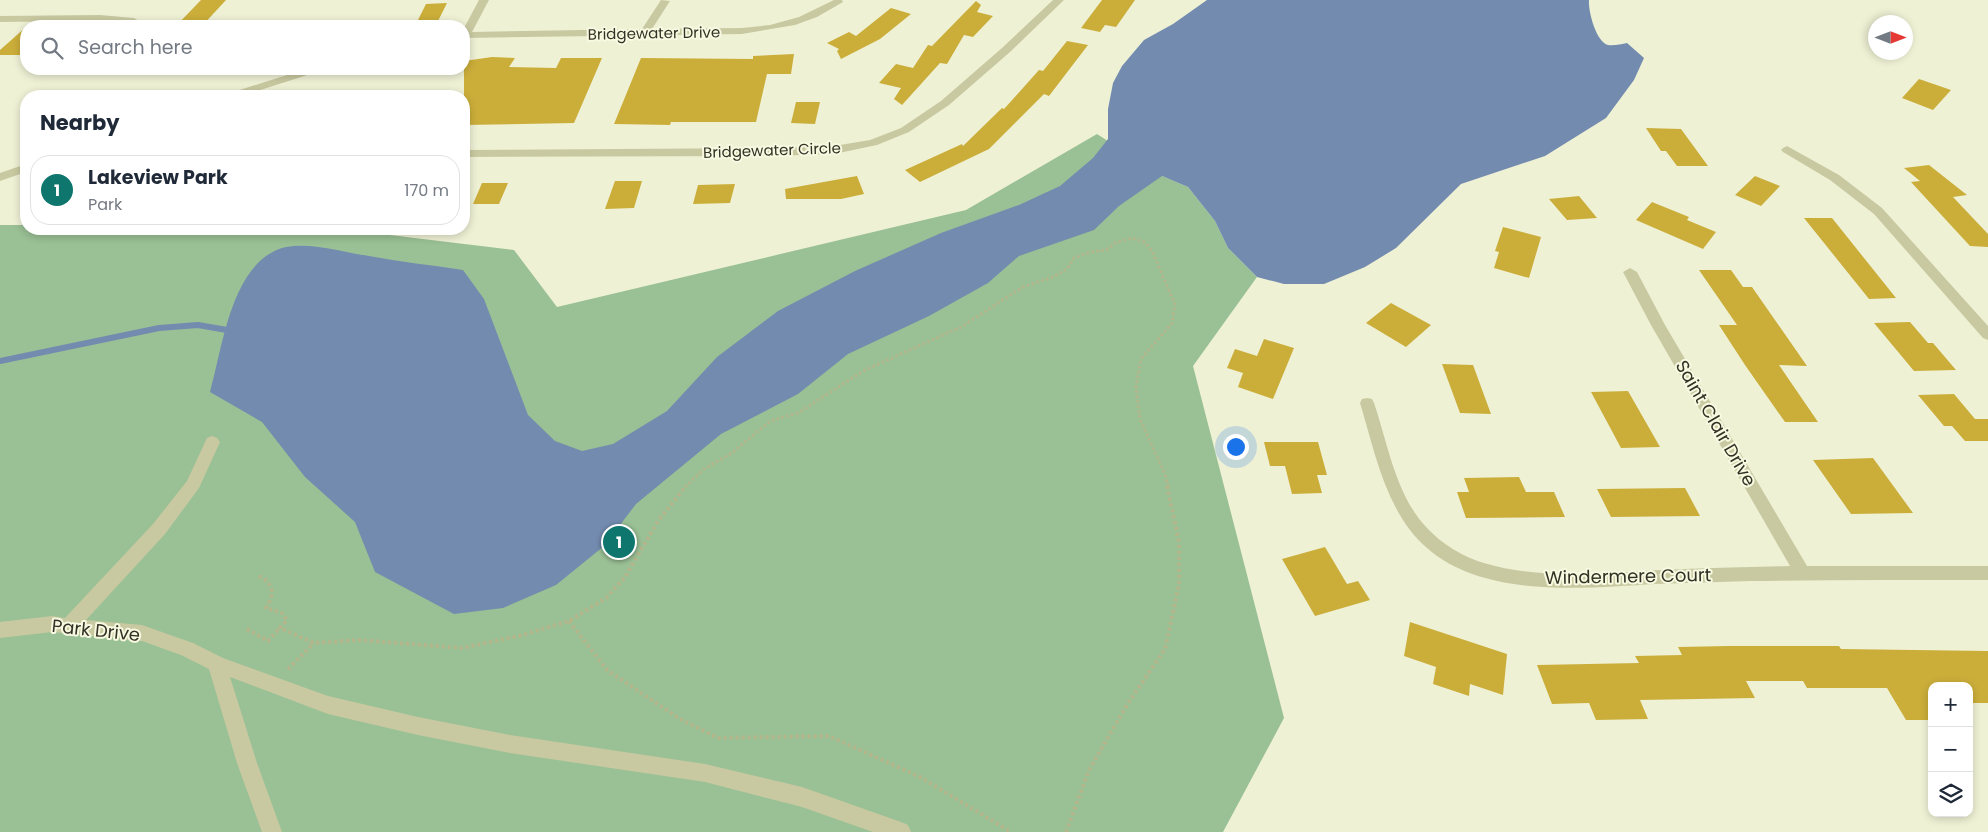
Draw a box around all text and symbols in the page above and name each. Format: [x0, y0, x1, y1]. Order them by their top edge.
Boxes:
north arrow [1868, 15, 1913, 60]
search box [20, 20, 470, 75]
street label: Bridgewater Drive [588, 21, 720, 45]
icon: search [38, 34, 66, 62]
text: Search here [78, 34, 192, 61]
text: Nearby [40, 108, 120, 137]
street label: Bridgewater Circle [703, 137, 841, 163]
text: Lakeview Park [88, 164, 228, 191]
text: 1 [54, 179, 60, 202]
text: 170 m [404, 179, 449, 202]
text: Park [88, 193, 122, 216]
street label: Saint Clair Drive [1670, 355, 1762, 491]
your location [1223, 434, 1249, 460]
pin: 1 [603, 523, 635, 561]
street label: Windermere Court [1545, 562, 1711, 590]
street label: Park Drive [51, 613, 141, 647]
map controls [1928, 682, 1973, 817]
button: + [1928, 682, 1973, 727]
button: − [1928, 727, 1973, 772]
button: layers [1928, 772, 1973, 817]

